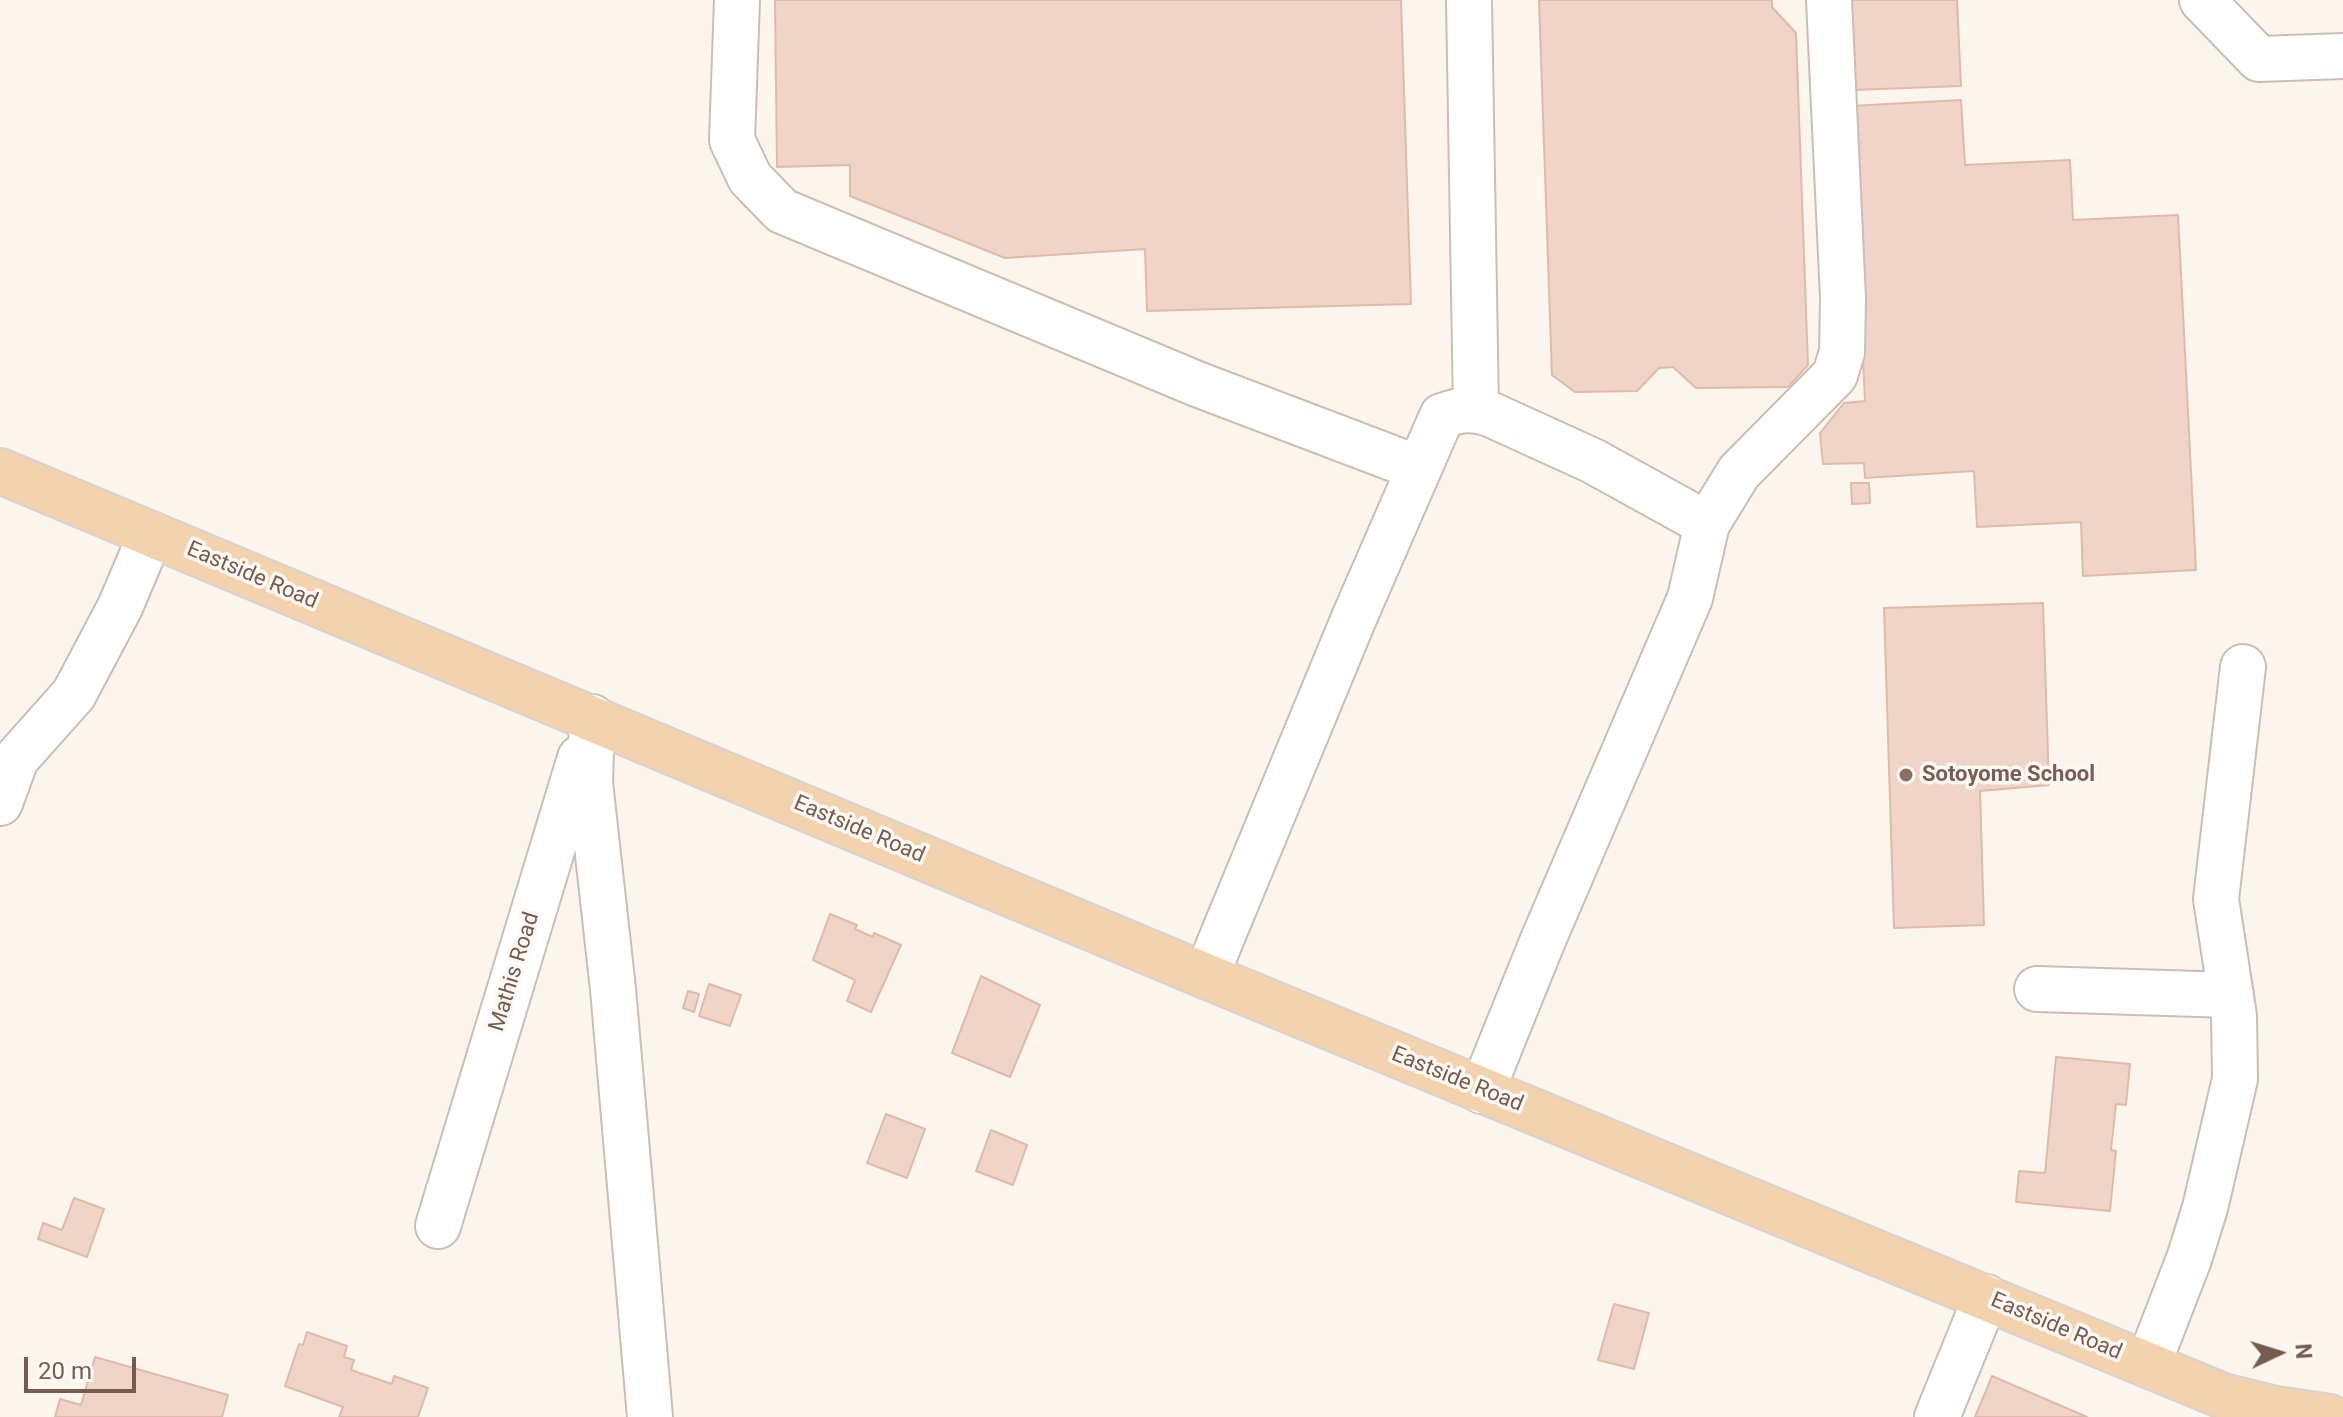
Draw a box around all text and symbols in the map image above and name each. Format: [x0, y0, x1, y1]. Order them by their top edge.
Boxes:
street label: Eastside Road [183, 537, 321, 615]
place label: Sotoyome School [1922, 762, 2095, 788]
marker: Sotoyome School [1897, 766, 1915, 784]
street label: Eastside Road [790, 791, 928, 869]
street label: Mathis Road [484, 909, 546, 1035]
street label: Eastside Road [1387, 1042, 1527, 1118]
street label: Eastside Road [1987, 1288, 2125, 1366]
north arrow [2239, 1313, 2319, 1393]
scale bar [28, 1341, 140, 1391]
text: N [2290, 1343, 2316, 1360]
text: 20 m [38, 1357, 92, 1385]

